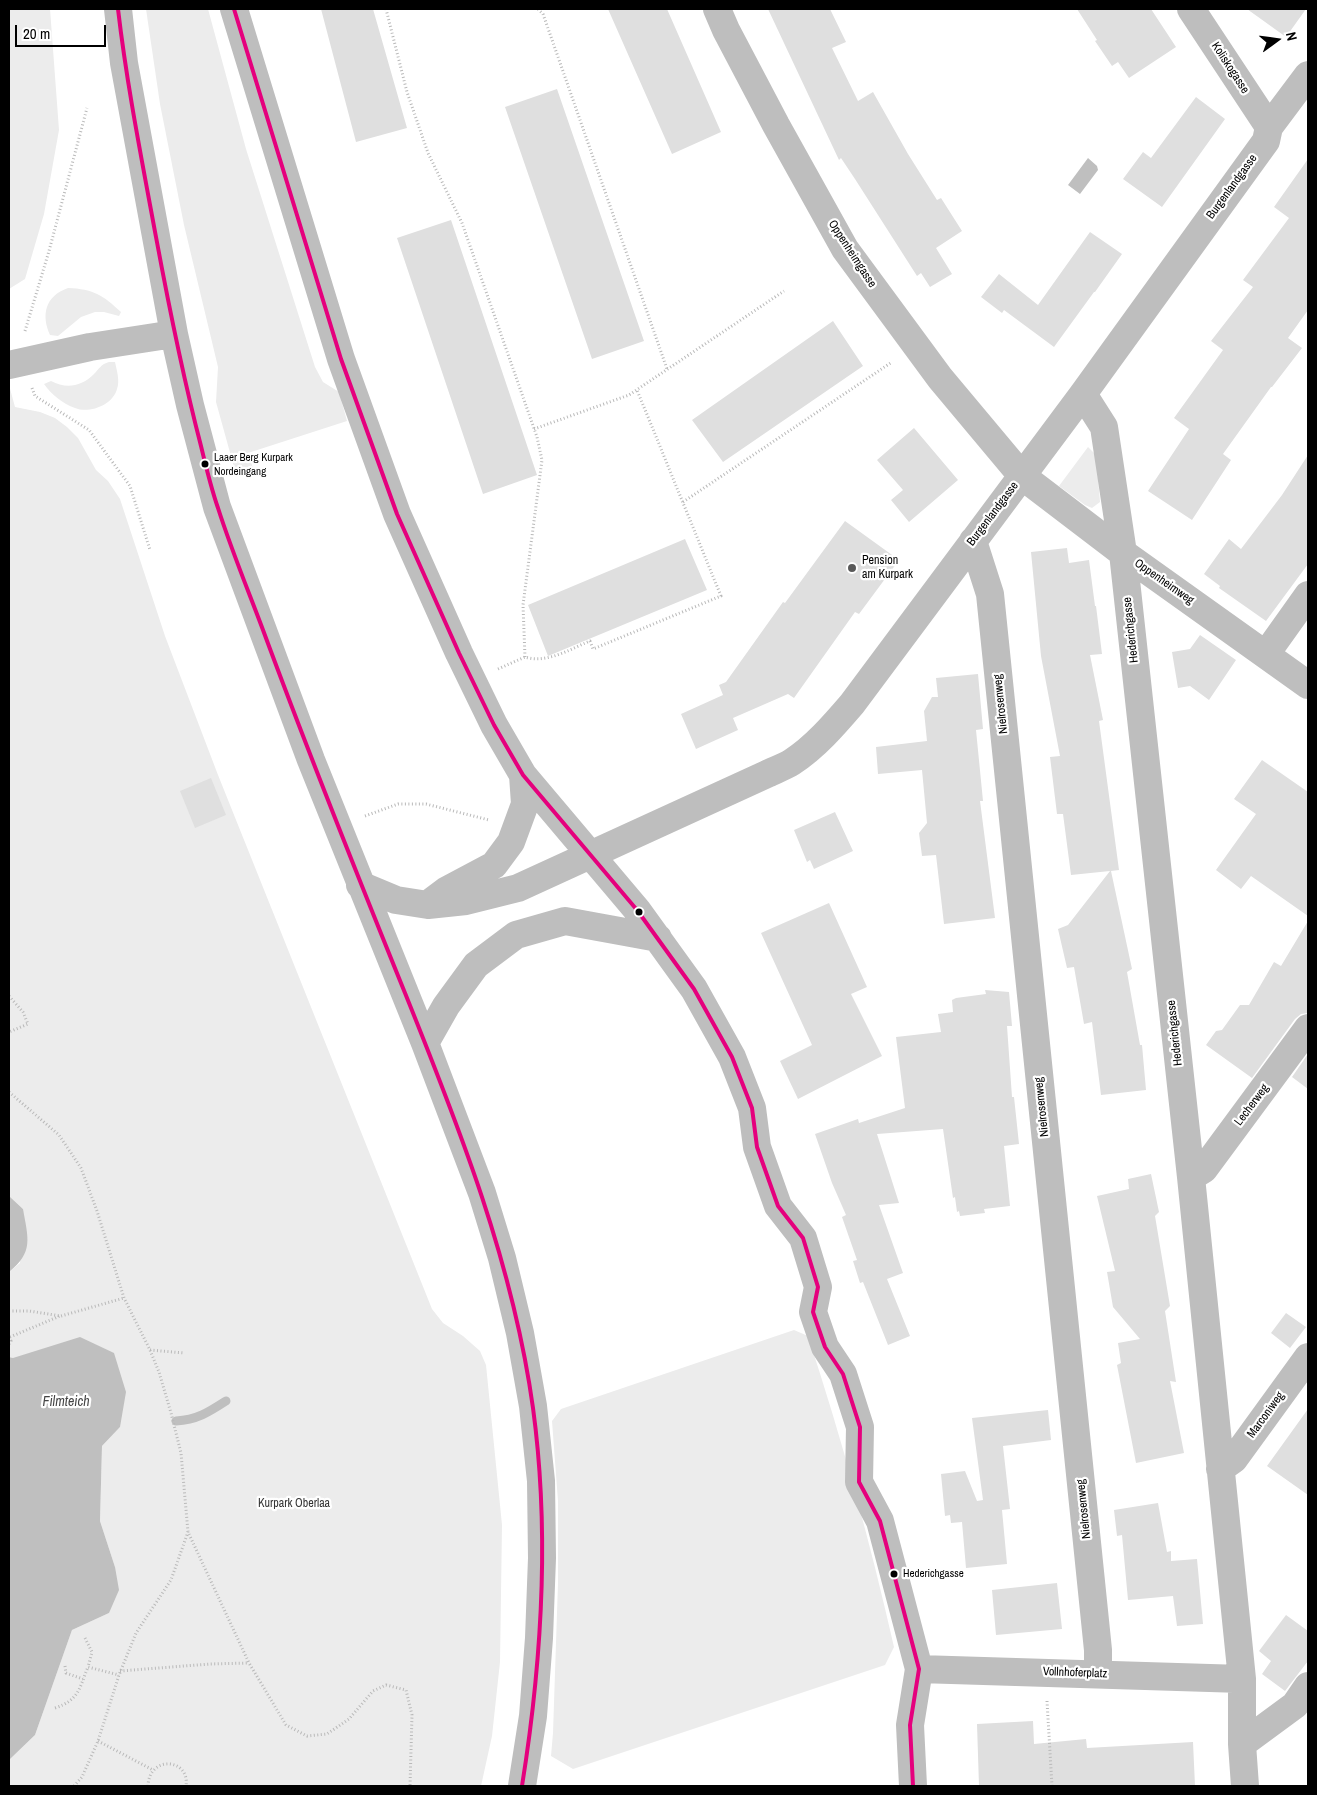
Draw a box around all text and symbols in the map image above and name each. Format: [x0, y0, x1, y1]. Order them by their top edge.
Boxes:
scale bar [18, 15, 109, 47]
north arrow [1252, 15, 1302, 65]
text: 20 m [23, 23, 50, 44]
text: N [1282, 30, 1301, 43]
street label: Koliskogasse [1208, 40, 1252, 96]
street label: Burgenlandgasse [1204, 152, 1260, 222]
street label: Oppenheimgasse [825, 218, 879, 290]
place label: Laaer Berg Kurpark Nordeingang [214, 451, 293, 477]
marker: Laaer Berg Kurpark Nordeingang [200, 459, 210, 469]
street label: Burgenlandgasse [964, 479, 1022, 549]
place label: Pension am Kurpark [862, 554, 913, 582]
street label: Oppenheimweg [1131, 556, 1197, 608]
marker: Pension am Kurpark [846, 562, 858, 574]
street label: Hederichgasse [1120, 596, 1142, 664]
street label: Nielrosenweg [991, 673, 1011, 735]
unlabelled marker [634, 907, 644, 917]
street label: Hederichgasse [1164, 999, 1186, 1067]
street label: Nielrosenweg [1032, 1076, 1052, 1138]
street label: Lecherweg [1232, 1081, 1272, 1129]
street label: Marconiweg [1244, 1389, 1288, 1441]
water label: Filmteich [42, 1394, 90, 1410]
street label: Nielrosenweg [1074, 1478, 1094, 1540]
park label: Kurpark Oberlaa [258, 1497, 330, 1511]
place label: Hederichgasse [903, 1567, 964, 1581]
marker: Hederichgasse [889, 1569, 899, 1579]
street label: Vollnhoferplatz [1042, 1665, 1108, 1681]

